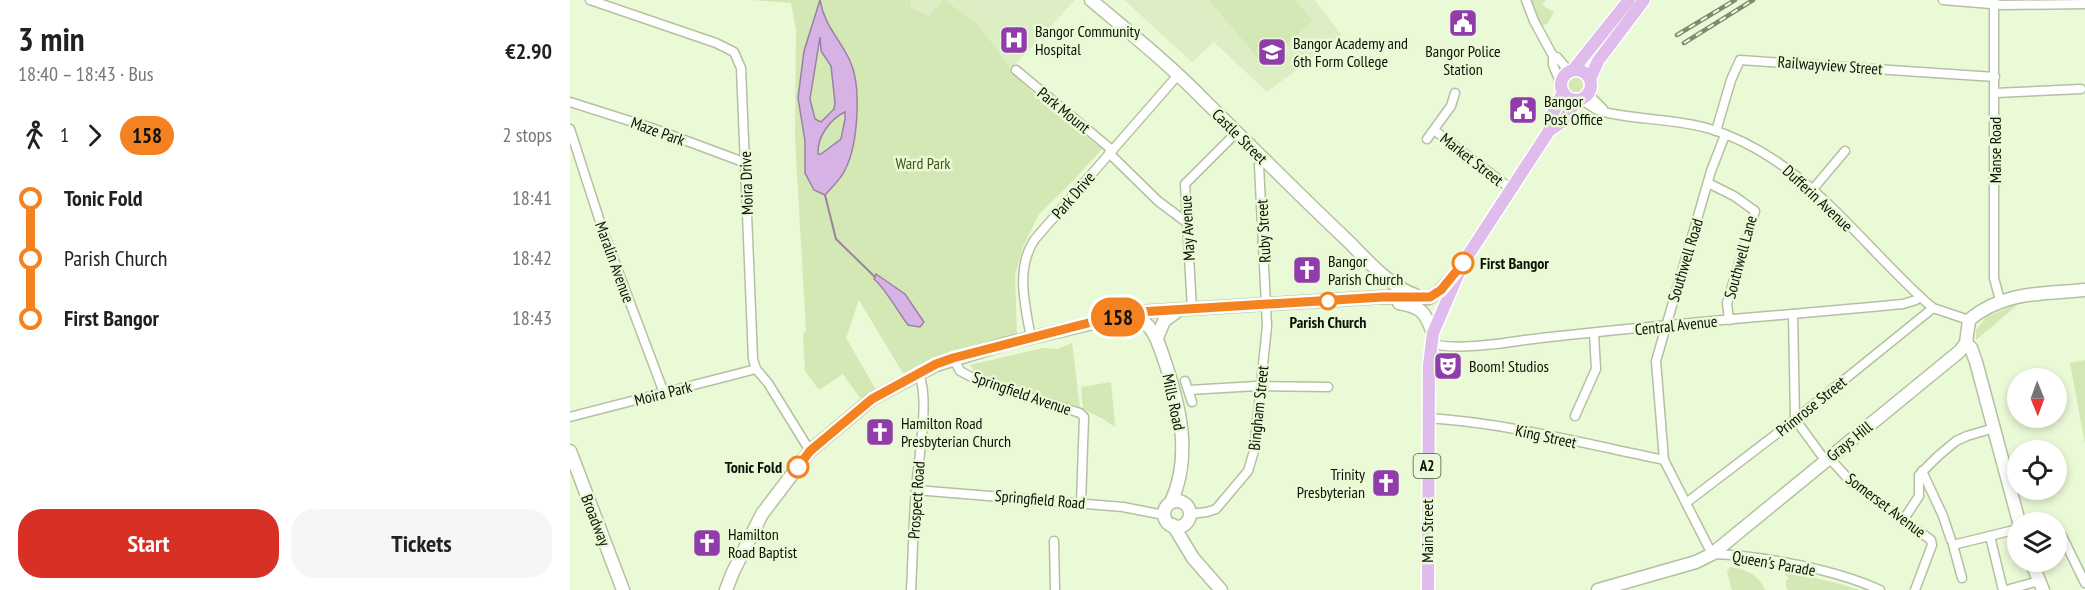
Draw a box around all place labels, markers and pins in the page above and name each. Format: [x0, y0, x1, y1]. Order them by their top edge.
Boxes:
public building icon: Bangor Police Station [1447, 7, 1479, 39]
place label: Bangor Community Hospital [1035, 21, 1140, 59]
hospital icon: Bangor Community Hospital [998, 24, 1030, 56]
place label: Bangor Academy and 6th Form College [1293, 33, 1408, 71]
school or university icon: Bangor Academy and 6th Form College [1256, 36, 1288, 68]
place label: Bangor Police Station [1425, 41, 1501, 79]
place label: Bangor Post Office [1544, 91, 1603, 129]
public building icon: Bangor Post Office [1507, 94, 1539, 126]
place label: Bangor Parish Church [1328, 251, 1403, 289]
marker: First Bangor [1452, 252, 1474, 274]
place label: First Bangor [1480, 253, 1549, 273]
church icon: Bangor Parish Church [1291, 254, 1323, 286]
marker: Parish Church [1319, 292, 1337, 310]
place label: Parish Church [1289, 312, 1367, 332]
theatre icon: Boom! Studios [1432, 350, 1464, 382]
place label: Boom! Studios [1469, 356, 1549, 376]
place label: Hamilton Road Presbyterian Church [901, 413, 1011, 451]
church icon: Hamilton Road Presbyterian Church [864, 416, 896, 448]
marker: Tonic Fold [787, 456, 809, 478]
place label: Tonic Fold [725, 457, 782, 477]
place label: Trinity Presbyterian [1297, 464, 1365, 502]
church icon: Trinity Presbyterian [1370, 467, 1402, 499]
place label: Hamilton Road Baptist [728, 524, 798, 562]
church icon: Hamilton Road Baptist [691, 527, 723, 559]

